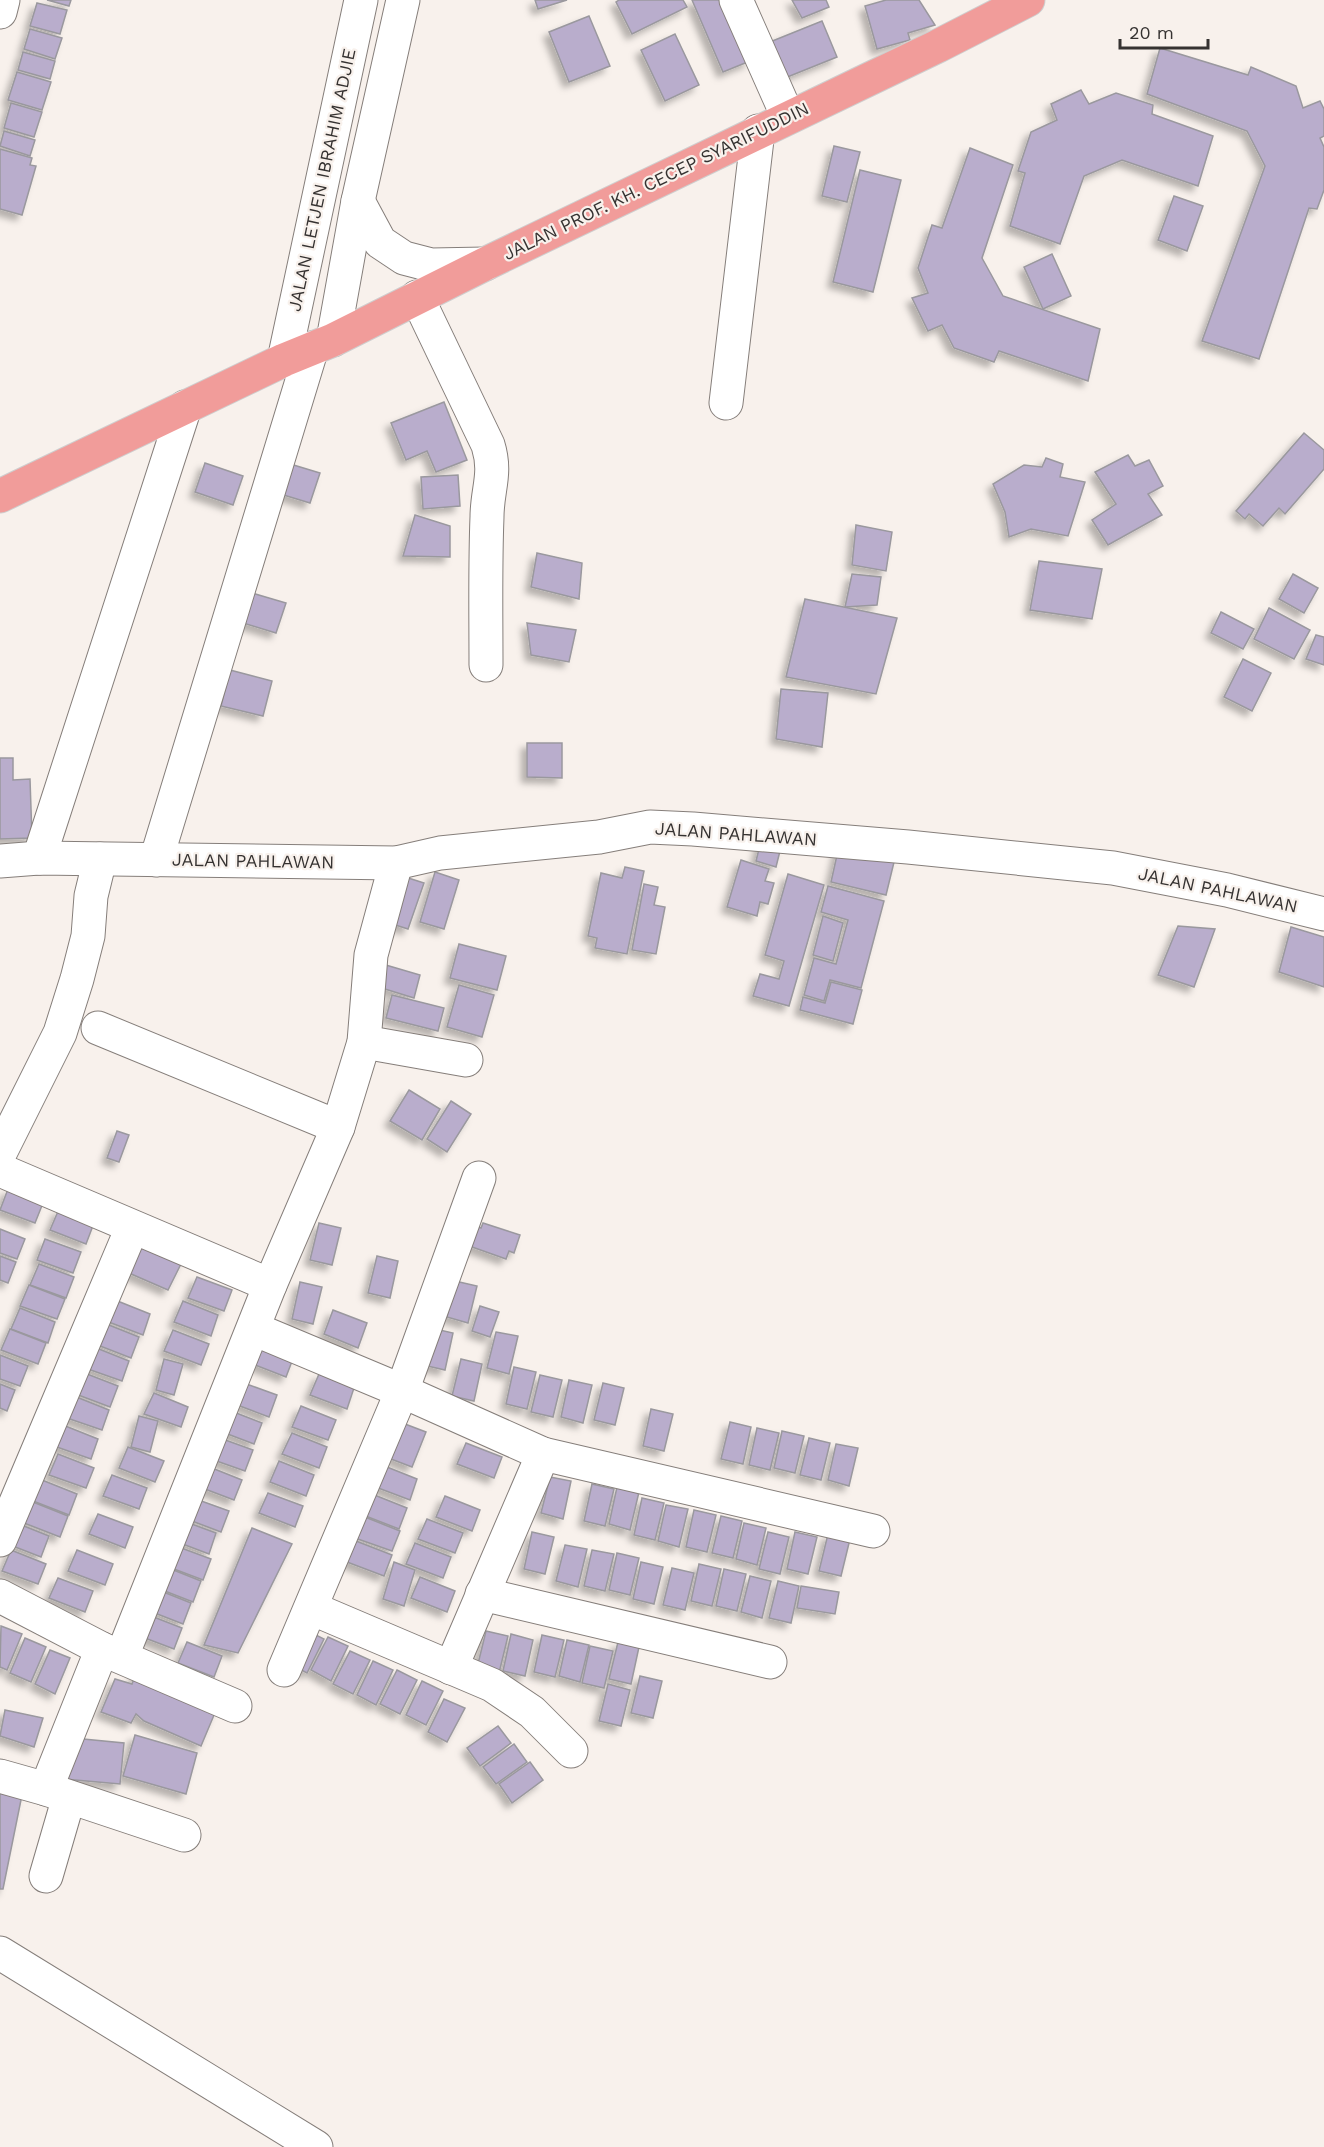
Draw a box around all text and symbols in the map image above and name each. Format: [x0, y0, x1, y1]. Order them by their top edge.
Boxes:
scale bar [1120, 12, 1208, 50]
text: 20 m [1129, 22, 1174, 43]
street label: JALAN LETJEN IBRAHIM ADJIE [283, 47, 360, 313]
street label: JALAN PROF. KH. CECEP SYARIFUDDIN [499, 97, 812, 264]
street label: JALAN PAHLAWAN [654, 817, 818, 850]
street label: JALAN PAHLAWAN [172, 849, 334, 872]
street label: JALAN PAHLAWAN [1136, 862, 1300, 917]

